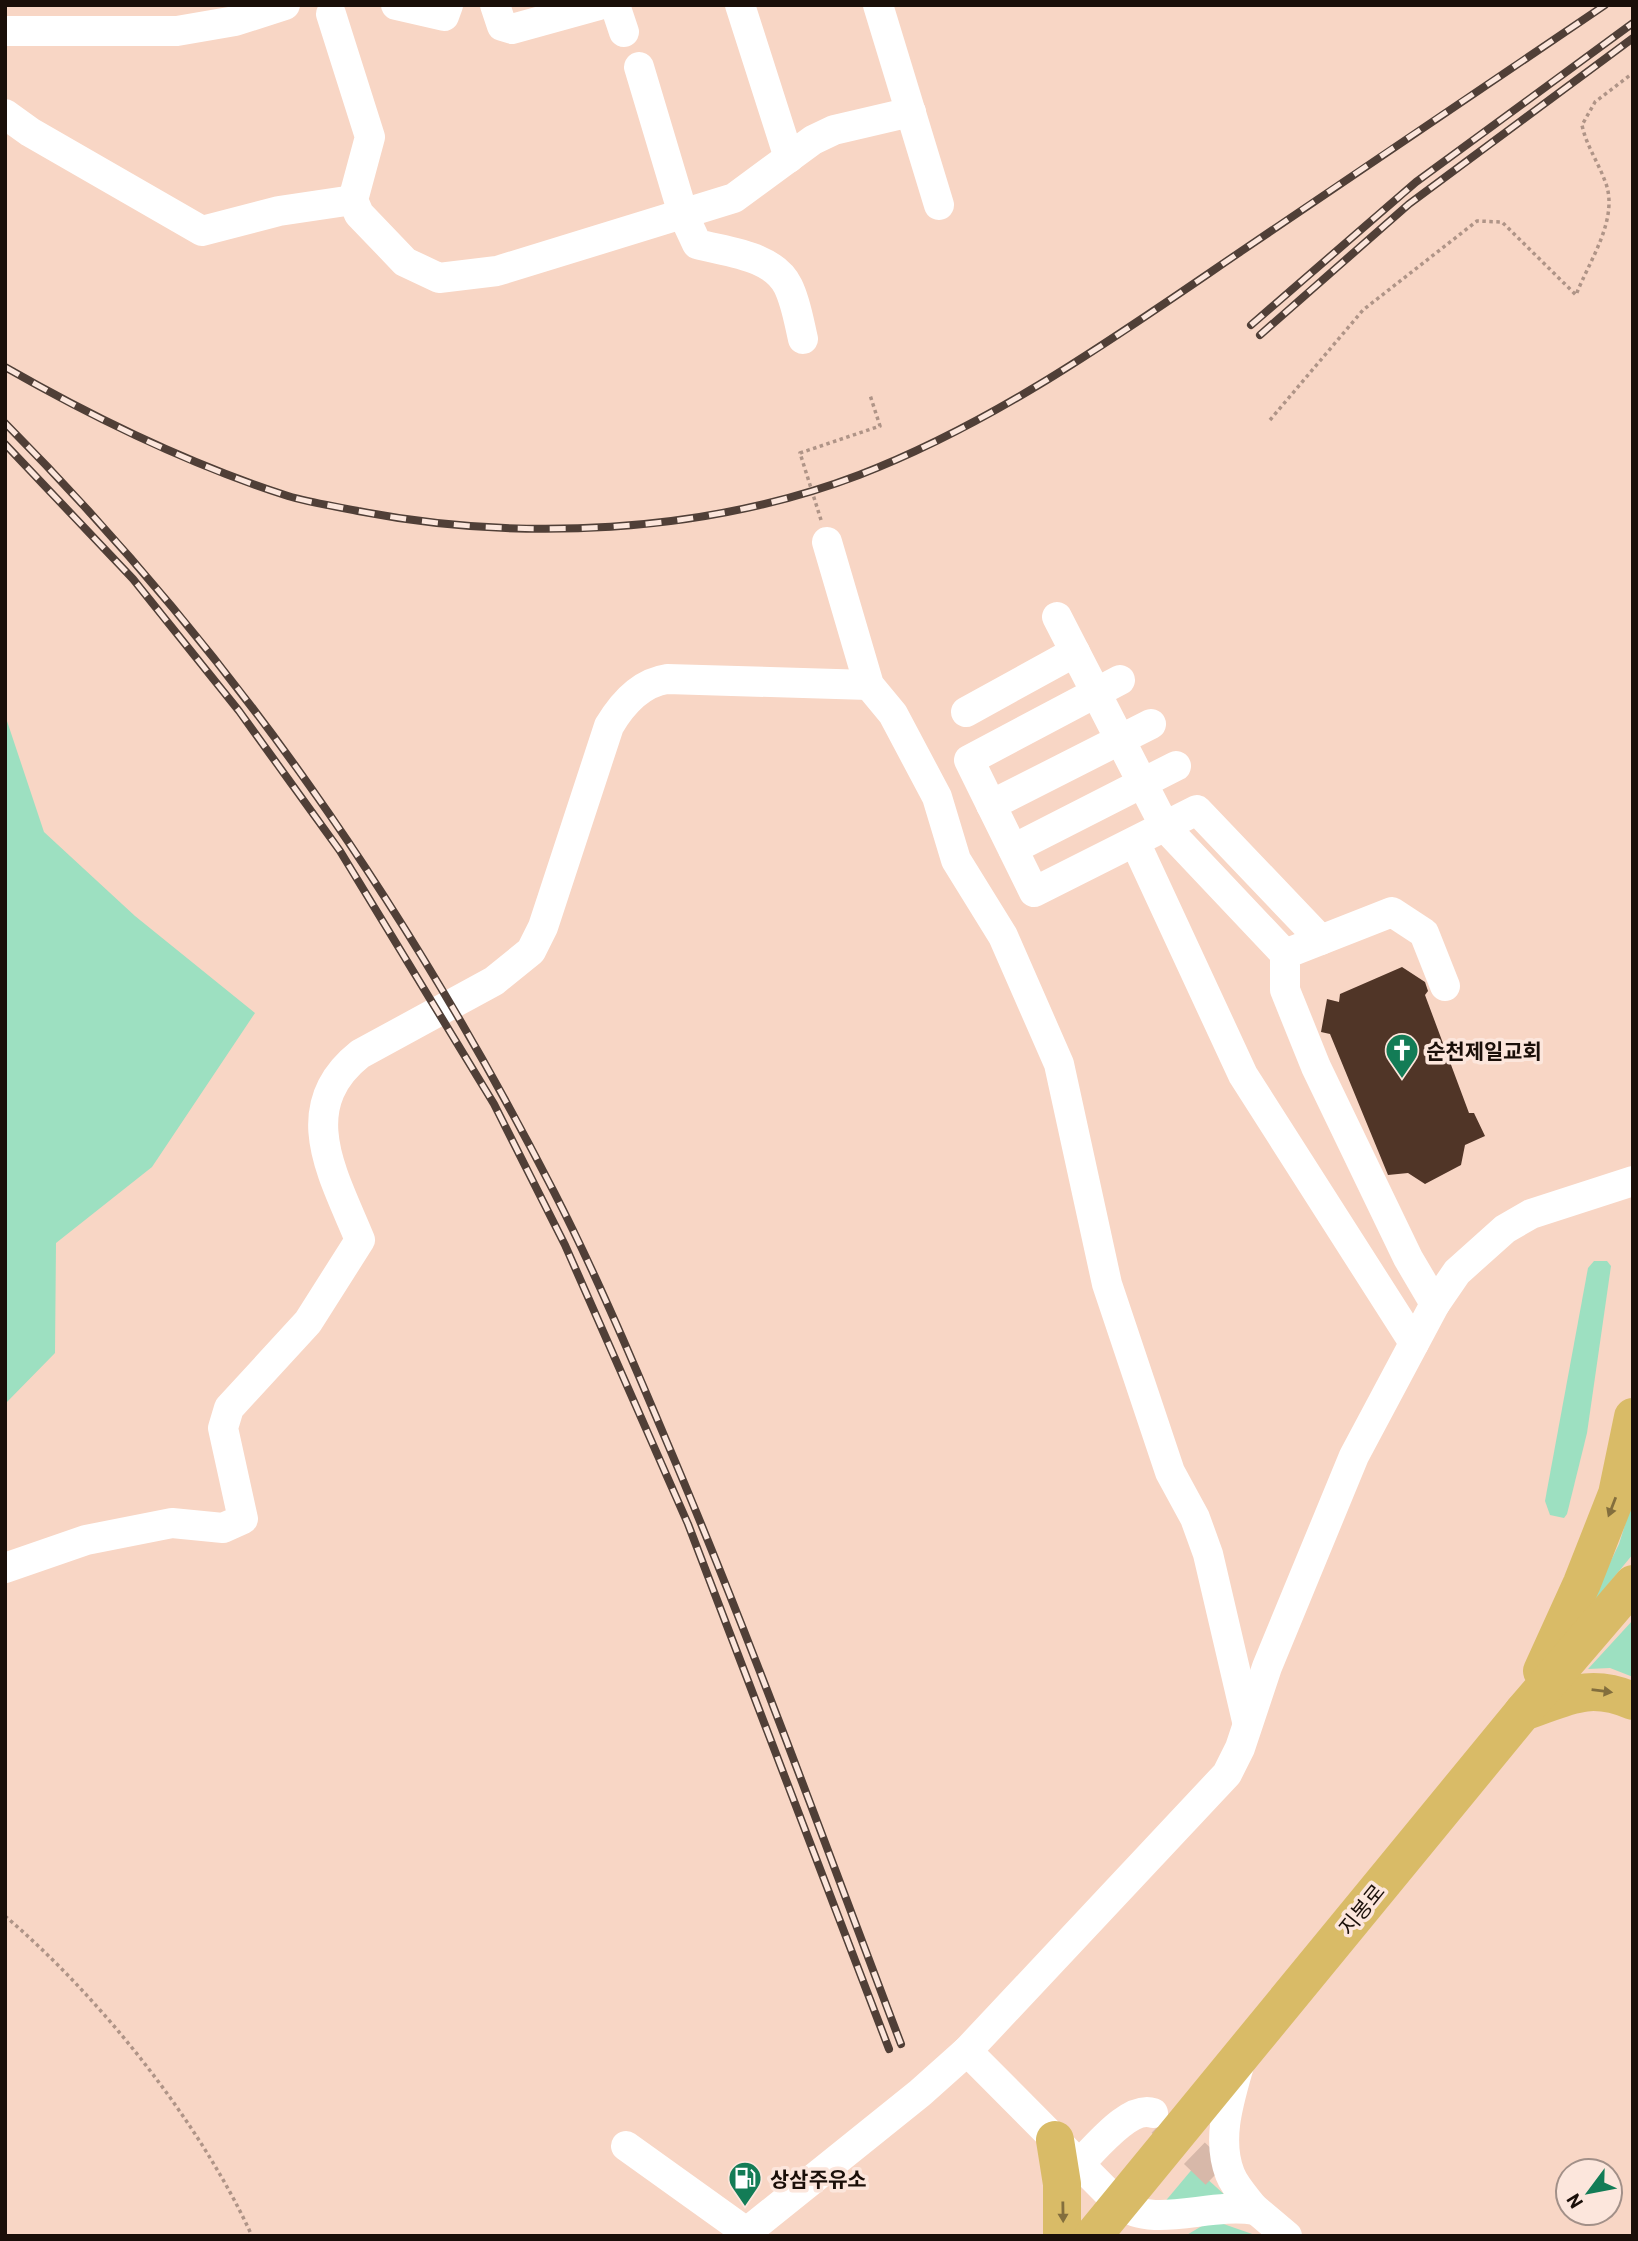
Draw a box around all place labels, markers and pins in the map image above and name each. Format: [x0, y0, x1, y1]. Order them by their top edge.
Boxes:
church icon: 순천제일교회 [1383, 1031, 1421, 1080]
place label: 순천제일교회 [1426, 1038, 1542, 1063]
fuel station icon: 상삼주유소 [726, 2159, 764, 2208]
place label: 상삼주유소 [770, 2166, 867, 2191]

